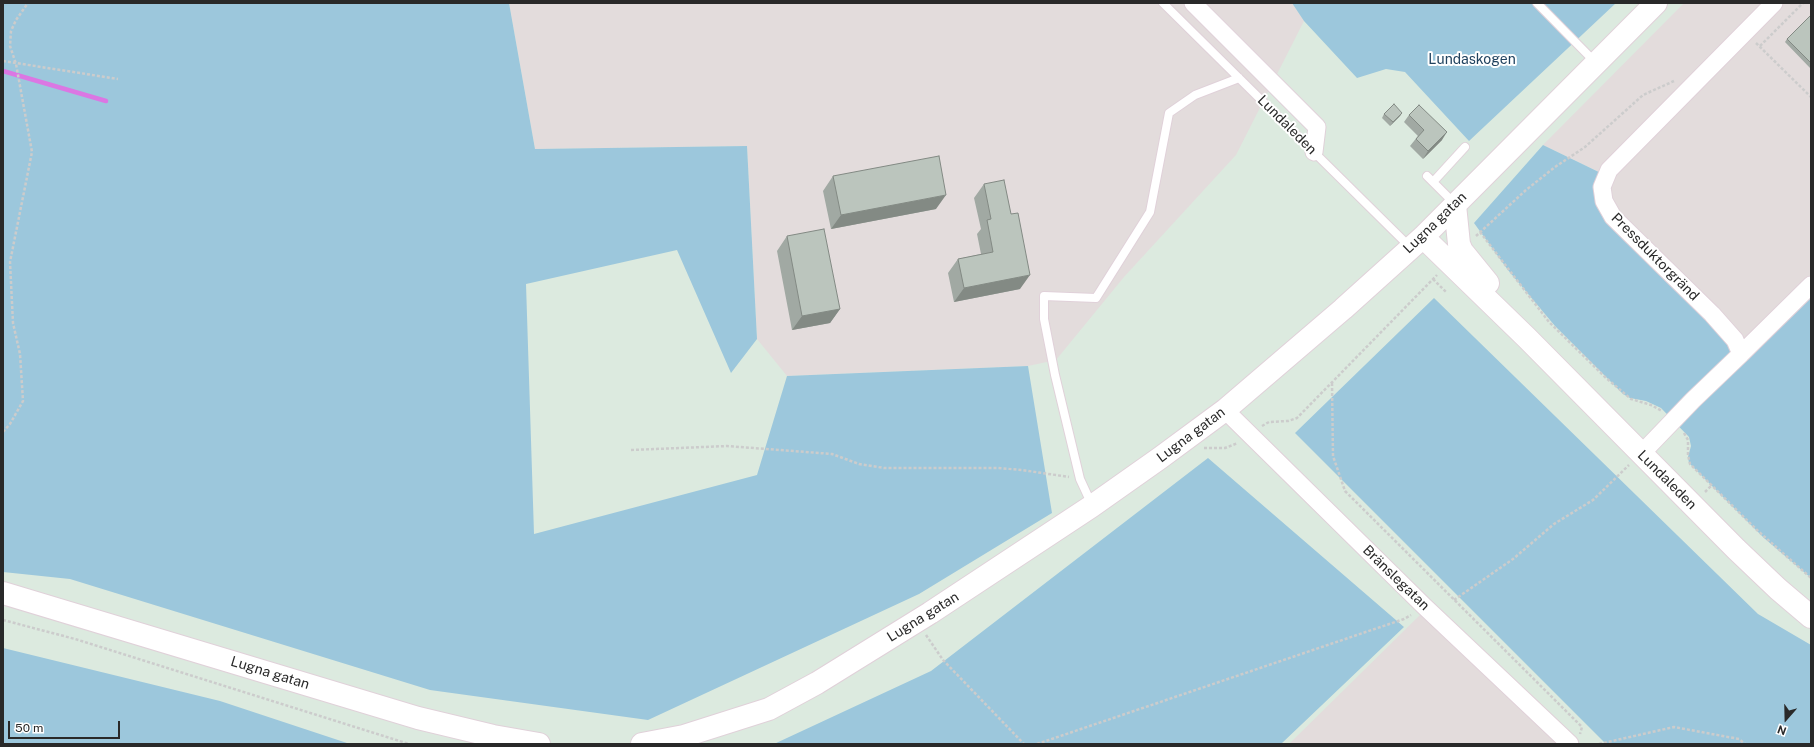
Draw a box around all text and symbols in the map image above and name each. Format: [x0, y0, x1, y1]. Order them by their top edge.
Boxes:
park label: Lundaskogen [1428, 52, 1516, 68]
street label: Lundaleden [1254, 92, 1320, 158]
street label: Lugna gatan [1400, 189, 1470, 257]
street label: Pressduktorgränd [1608, 210, 1702, 304]
street label: Lugna gatan [1153, 404, 1229, 466]
street label: Lundaleden [1634, 447, 1700, 513]
street label: Bränslegatan [1359, 542, 1433, 614]
street label: Lugna gatan [884, 588, 962, 646]
street label: Lugna gatan [229, 653, 311, 693]
north arrow [1766, 699, 1806, 739]
scale bar [10, 713, 122, 739]
text: 50 m [15, 721, 43, 735]
text: N [1776, 723, 1788, 737]

